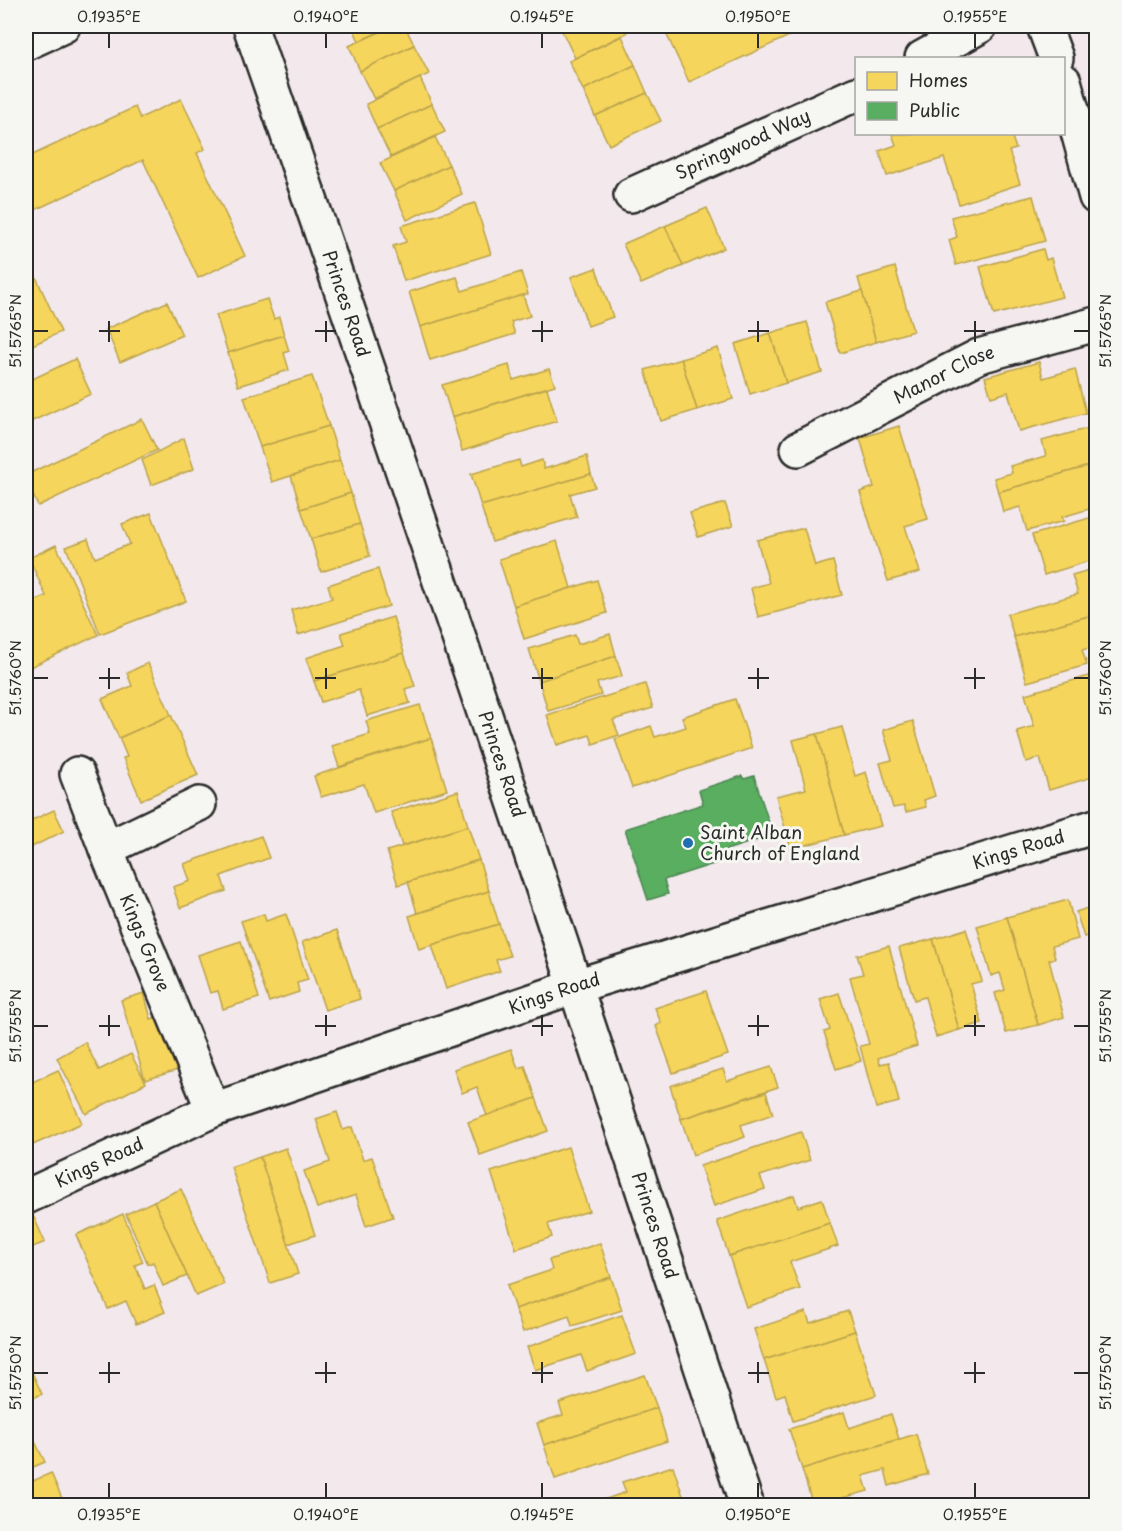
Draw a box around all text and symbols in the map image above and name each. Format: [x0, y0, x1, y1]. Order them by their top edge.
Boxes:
text: 0.1935°E [77, 4, 141, 27]
text: 0.1940°E [293, 4, 359, 27]
text: 0.1945°E [510, 4, 574, 27]
text: 0.1950°E [725, 4, 791, 27]
text: 0.1955°E [943, 4, 1007, 27]
legend [855, 57, 1065, 135]
text: Homes [909, 66, 967, 93]
text: Public [909, 96, 960, 123]
street label: Springwood Way [671, 101, 814, 185]
street label: Princes Road [317, 247, 378, 360]
text: 51.5765°N [3, 294, 26, 368]
text: 51.5765°N [1093, 294, 1116, 368]
street label: Manor Close [888, 337, 997, 410]
text: 51.5760°N [3, 640, 26, 716]
text: 51.5760°N [1093, 640, 1116, 716]
street label: Princes Road [472, 707, 533, 821]
place label: Saint Alban Church of England [700, 818, 860, 866]
street label: Kings Road [969, 821, 1068, 875]
marker: Saint Alban Church of England [681, 836, 695, 850]
street label: Kings Grove [114, 889, 178, 995]
street label: Kings Road [505, 964, 603, 1020]
text: 51.5755°N [3, 989, 26, 1063]
text: 51.5755°N [1093, 989, 1116, 1063]
street label: Kings Road [50, 1129, 148, 1194]
street label: Princes Road [626, 1168, 686, 1282]
text: 51.5750°N [3, 1335, 26, 1411]
text: 51.5750°N [1093, 1335, 1116, 1411]
text: 0.1935°E [77, 1502, 141, 1525]
text: 0.1940°E [293, 1502, 359, 1525]
text: 0.1945°E [510, 1502, 574, 1525]
text: 0.1950°E [725, 1502, 791, 1525]
text: 0.1955°E [943, 1502, 1007, 1525]

